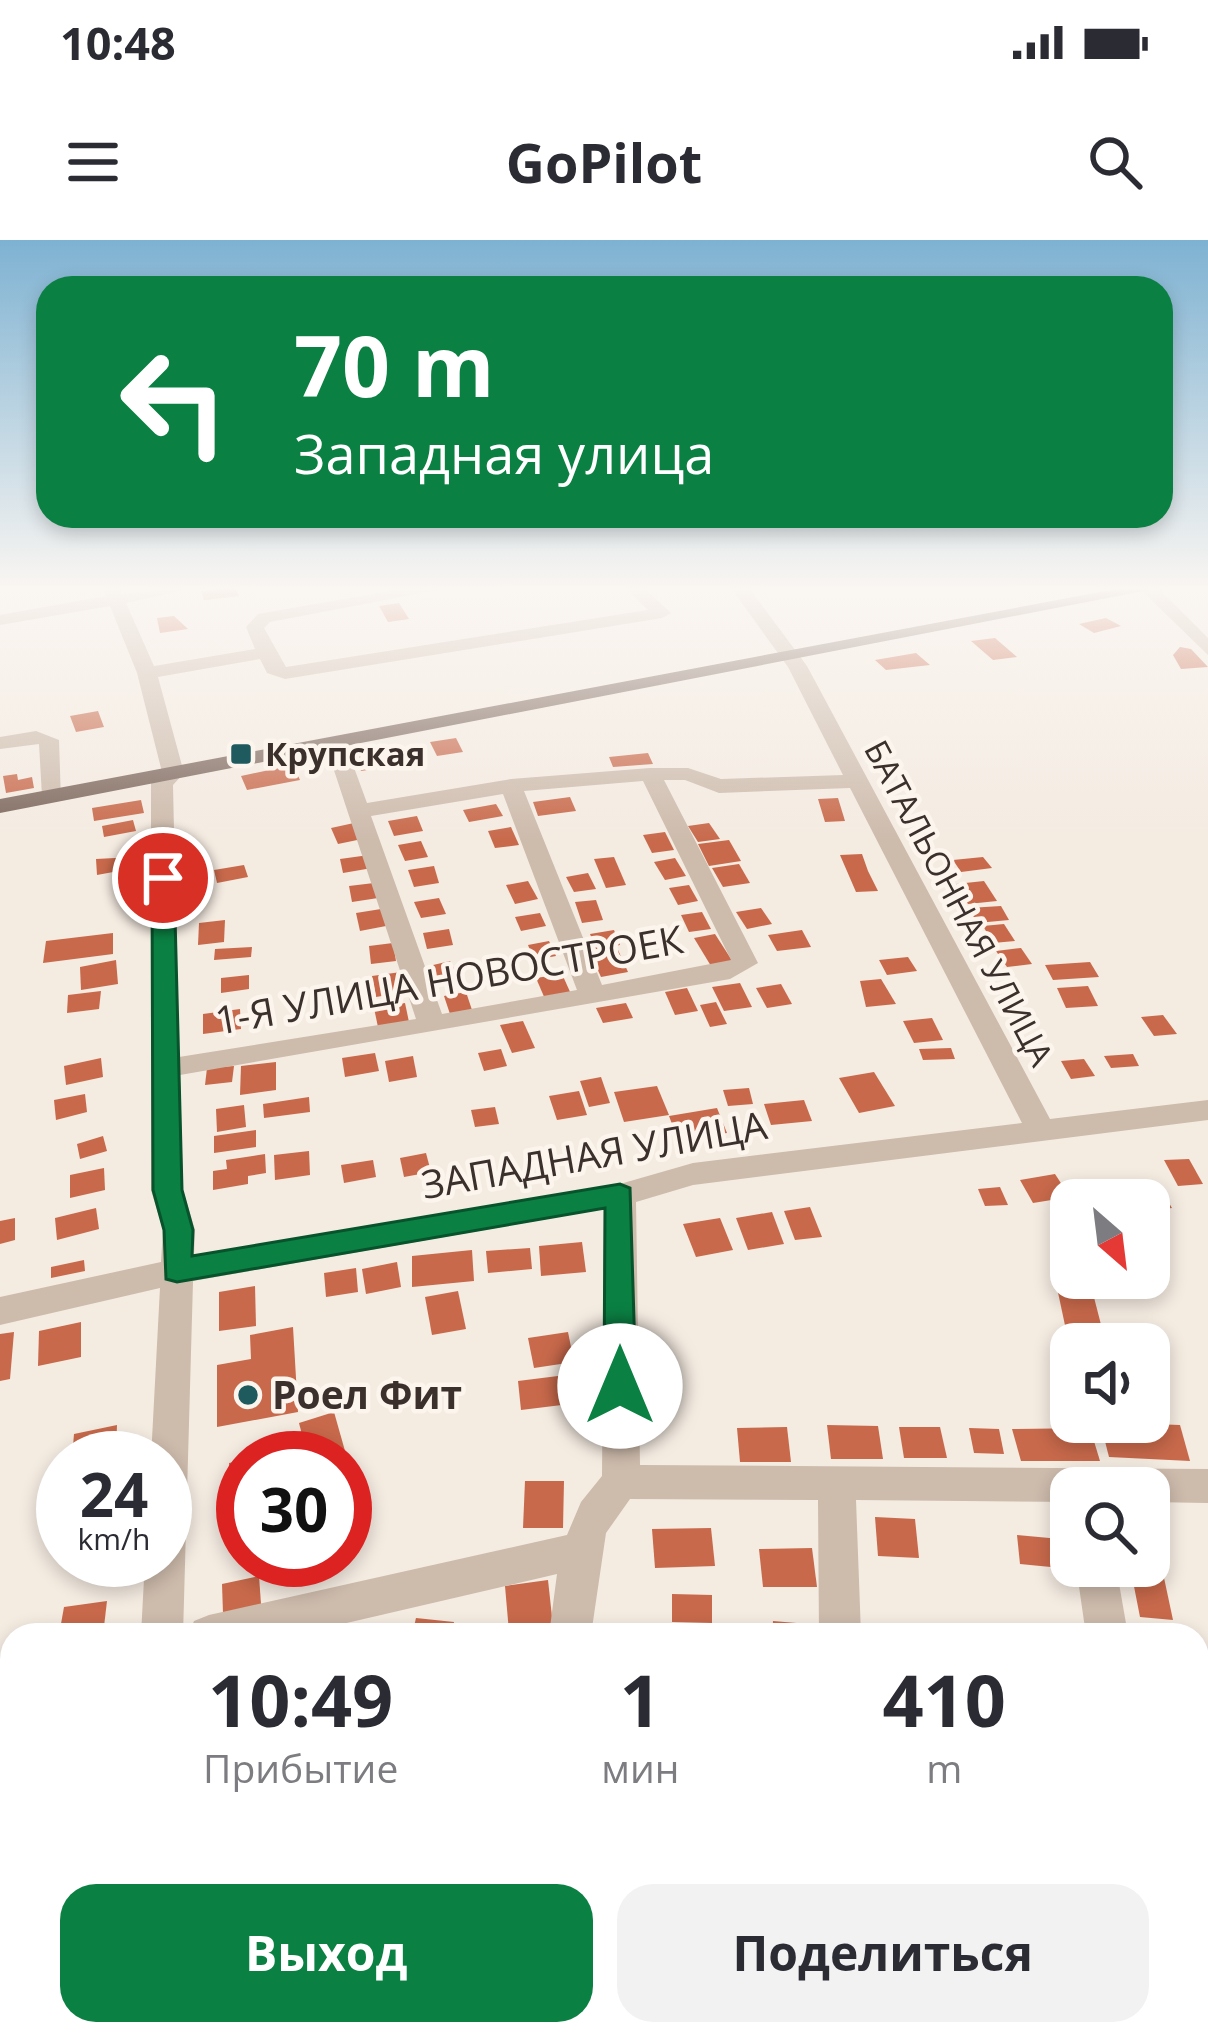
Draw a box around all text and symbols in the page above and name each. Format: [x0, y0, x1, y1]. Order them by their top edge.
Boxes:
text: 10:48 [60, 12, 176, 73]
text: GoPilot [506, 125, 702, 199]
icon: menu [60, 129, 126, 195]
icon: search [1082, 129, 1148, 195]
text: 70 m [294, 307, 494, 422]
icon: left [96, 324, 252, 480]
text: Западная улица [294, 416, 714, 490]
place label: Крупская [265, 731, 425, 776]
street label: БАТАЛЬОННАЯ УЛИЦА [854, 732, 1065, 1074]
marker: Крупская [228, 741, 254, 767]
pin [112, 827, 214, 929]
icon: arrive [130, 845, 196, 911]
street label: 1-Я УЛИЦА НОВОСТРОЕК [211, 911, 687, 1046]
street label: ЗАПАДНАЯ УЛИЦА [417, 1097, 771, 1210]
north arrow [1050, 1179, 1170, 1299]
map controls [1050, 1179, 1170, 1587]
position arrow [557, 1323, 683, 1449]
button: sound [1050, 1323, 1170, 1443]
place label: Роел Фит [272, 1367, 462, 1420]
marker: Роел Фит [235, 1382, 261, 1408]
speed limit sign: 30 [216, 1431, 372, 1587]
text: 24 [80, 1453, 148, 1535]
button: search [1050, 1467, 1170, 1587]
text: km/h [78, 1518, 150, 1559]
text: 10:49 [208, 1650, 393, 1748]
text: 1 [620, 1650, 661, 1748]
text: 410 [882, 1650, 1006, 1748]
text: Прибытие [203, 1741, 398, 1794]
text: мин [601, 1741, 679, 1794]
text: m [926, 1741, 962, 1794]
button: Выход [60, 1884, 593, 2022]
button: Поделиться [617, 1884, 1149, 2022]

